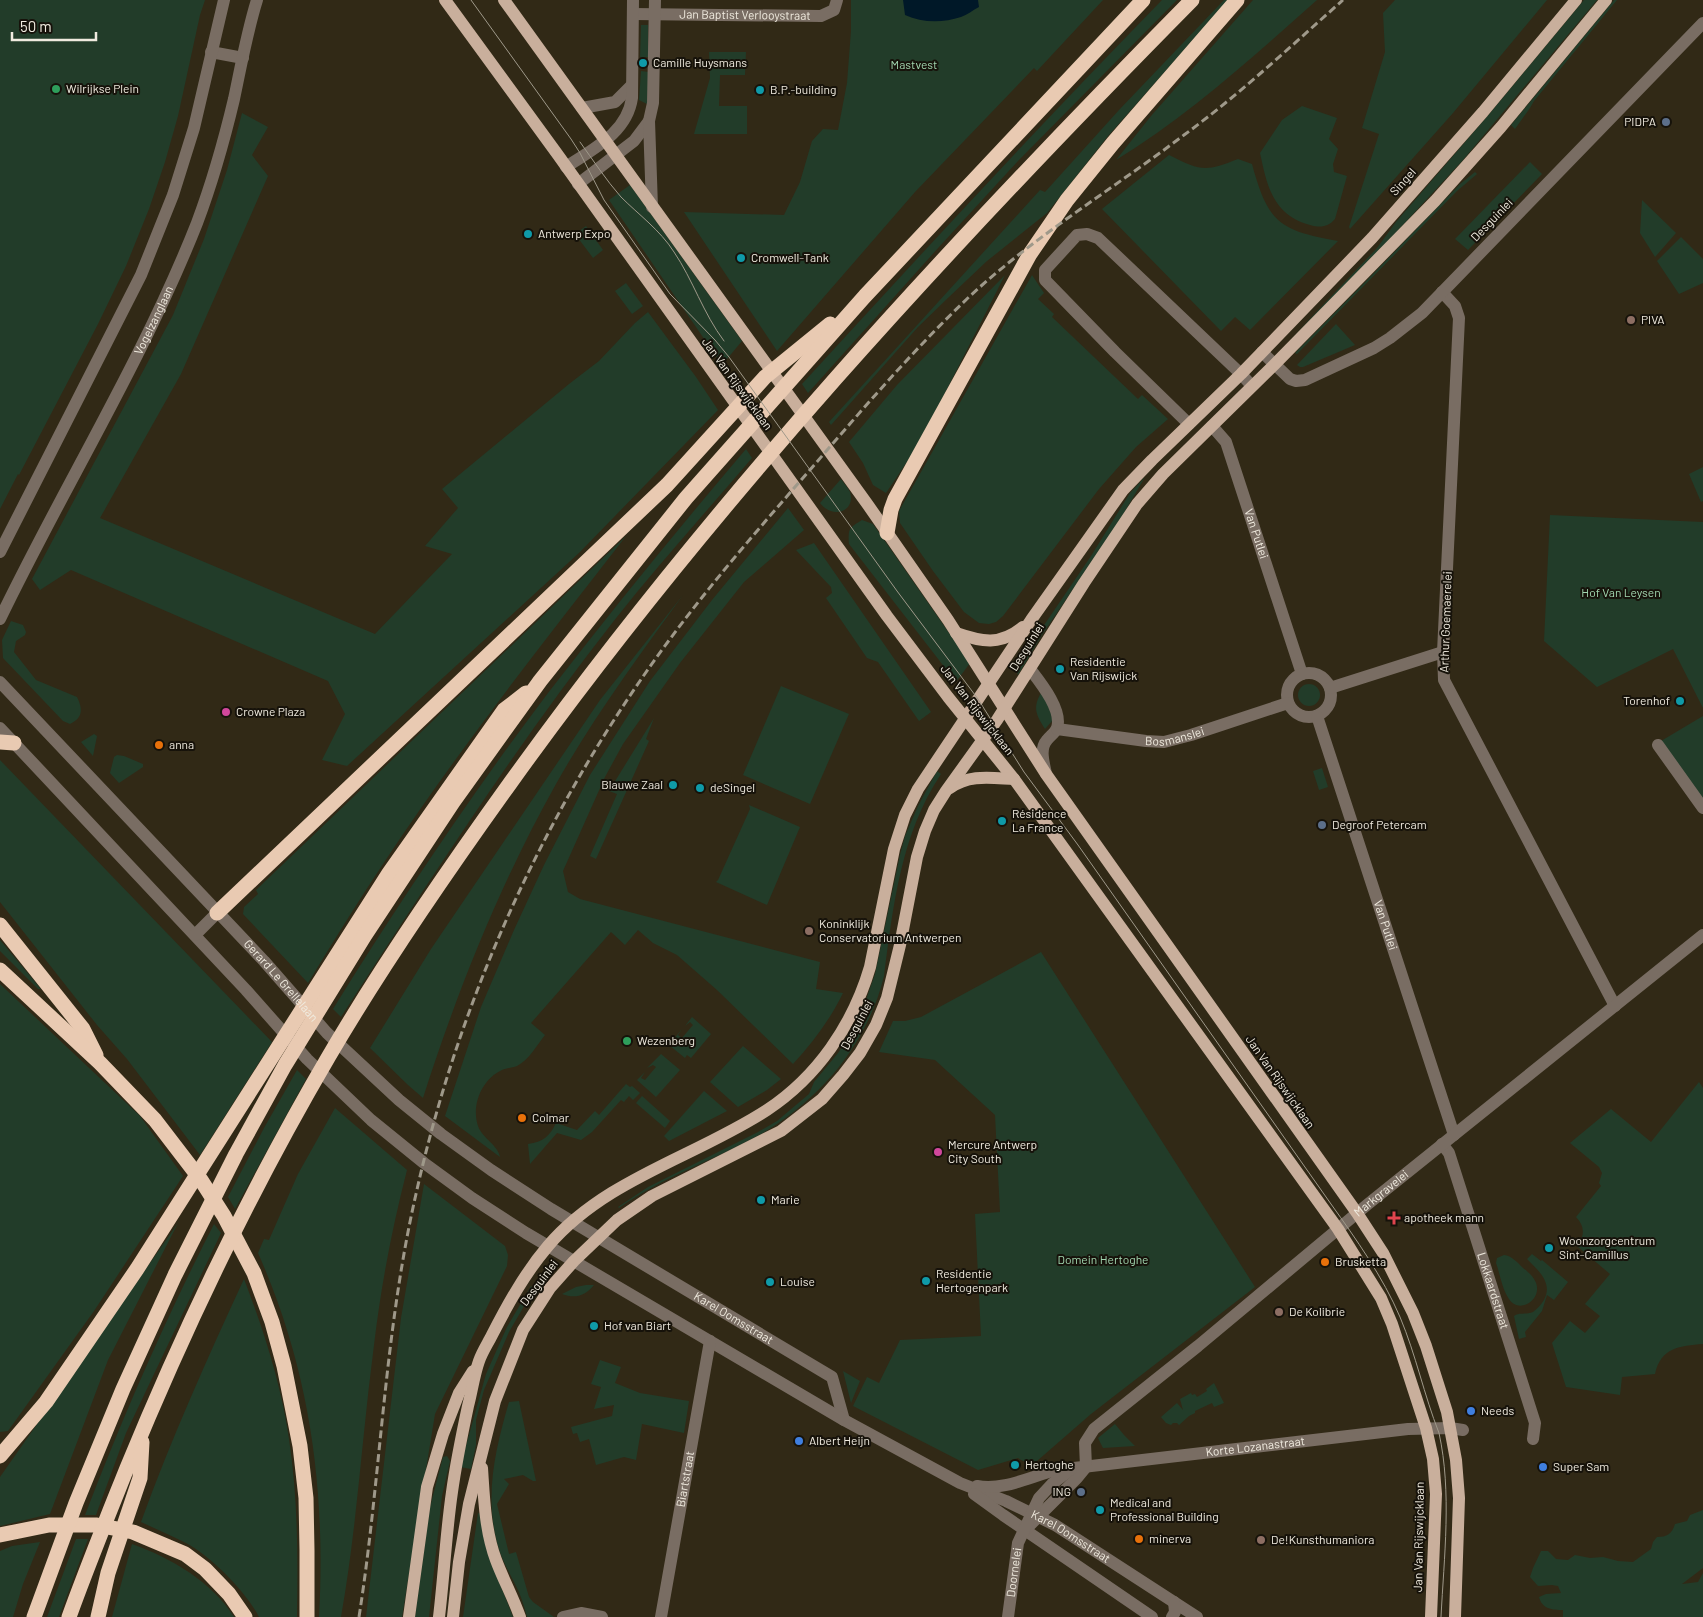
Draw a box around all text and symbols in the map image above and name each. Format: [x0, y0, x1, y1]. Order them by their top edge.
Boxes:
street label: Jan Baptist Verlooystraat [679, 6, 811, 22]
scale bar [12, 10, 96, 42]
text: 50 m [20, 17, 52, 35]
place label: Camille Huysmans [653, 55, 747, 69]
marker: Camille Huysmans [637, 57, 649, 69]
park label: Mastvest [891, 57, 937, 71]
place label: Wilrijkse Plein [66, 81, 139, 95]
place label: B.P.-building [770, 82, 837, 96]
marker: Wilrijkse Plein [50, 83, 62, 95]
marker: B.P.-building [754, 84, 766, 96]
place label: PIDPA [1624, 114, 1656, 128]
marker: PIDPA [1660, 116, 1672, 128]
street label: Singel [1386, 165, 1418, 198]
street label: Desguinlei [1467, 195, 1515, 244]
place label: Antwerp Expo [538, 226, 610, 240]
marker: Antwerp Expo [522, 228, 534, 240]
place label: Cromwell-Tank [751, 250, 829, 264]
marker: Cromwell-Tank [735, 252, 747, 264]
street label: Vogelzanglaan [131, 283, 175, 357]
place label: PIVA [1641, 312, 1664, 326]
marker: PIVA [1625, 314, 1637, 326]
street label: Jan Van Rijswijcklaan [700, 335, 776, 432]
street label: Van Putlei [1242, 507, 1272, 560]
street label: Arthur Goemaerelei [1436, 571, 1454, 673]
park label: Hof Van Leysen [1581, 585, 1661, 599]
street label: Desguinlei [1006, 620, 1046, 673]
place label: Residentie Van Rijswijck [1070, 654, 1137, 682]
street label: Jan Van Rijswijcklaan [938, 662, 1017, 757]
marker: Residentie Van Rijswijck [1054, 663, 1066, 675]
place label: Torenhof [1623, 693, 1670, 707]
marker: Torenhof [1674, 695, 1686, 707]
place label: Crowne Plaza [236, 704, 305, 718]
marker: Crowne Plaza [220, 706, 232, 718]
street label: Bosmanslei [1145, 723, 1206, 748]
place label: anna [169, 737, 194, 751]
marker: anna [153, 739, 165, 751]
place label: Blauwe Zaal [601, 777, 663, 791]
marker: Blauwe Zaal [667, 779, 679, 791]
place label: deSingel [710, 780, 755, 794]
marker: deSingel [694, 782, 706, 794]
place label: Résidence La France [1012, 806, 1066, 834]
marker: Résidence La France [996, 815, 1008, 827]
place label: Degroof Petercam [1332, 817, 1427, 831]
marker: Degroof Petercam [1316, 819, 1328, 831]
street label: Van Putlei [1372, 898, 1401, 952]
place label: Koninklijk Conservatorium Antwerpen [819, 916, 961, 944]
marker: Koninklijk Conservatorium Antwerpen [803, 925, 815, 937]
street label: Gerard Le Grellelaan [241, 936, 322, 1024]
street label: Desguinlei [837, 997, 875, 1052]
street label: Jan Van Rijswijcklaan [1243, 1032, 1318, 1131]
place label: Wezenberg [637, 1033, 695, 1047]
marker: Wezenberg [621, 1035, 633, 1047]
place label: Colmar [532, 1110, 570, 1124]
marker: Colmar [516, 1112, 528, 1124]
place label: Mercure Antwerp City South [948, 1137, 1037, 1165]
marker: Mercure Antwerp City South [932, 1146, 944, 1158]
street label: Markgravelei [1351, 1166, 1411, 1219]
place label: Marie [771, 1192, 800, 1206]
marker: Marie [755, 1194, 767, 1206]
place label: apotheek mann [1404, 1210, 1484, 1224]
marker: apotheek mann [1388, 1212, 1400, 1224]
place label: Woonzorgcentrum Sint-Camillus [1559, 1233, 1655, 1261]
marker: Woonzorgcentrum Sint-Camillus [1543, 1242, 1555, 1254]
street label: Lokkaardstraat [1475, 1250, 1513, 1331]
park label: Domein Hertoghe [1058, 1252, 1148, 1266]
place label: Brusketta [1335, 1254, 1386, 1268]
marker: Brusketta [1319, 1256, 1331, 1268]
street label: Desguinlei [516, 1257, 560, 1308]
place label: Residentie Hertogenpark [936, 1266, 1008, 1294]
place label: Louise [780, 1274, 815, 1288]
marker: Residentie Hertogenpark [920, 1275, 932, 1287]
marker: Louise [764, 1276, 776, 1288]
street label: Karel Oomsstraat [692, 1288, 776, 1346]
place label: De Kolibrie [1289, 1304, 1345, 1318]
marker: De Kolibrie [1273, 1306, 1285, 1318]
place label: Hof van Biart [604, 1318, 671, 1332]
marker: Hof van Biart [588, 1320, 600, 1332]
place label: Needs [1481, 1403, 1514, 1417]
marker: Needs [1465, 1405, 1477, 1417]
place label: Albert Heijn [809, 1433, 870, 1447]
street label: Korte Lozanastraat [1205, 1433, 1306, 1459]
marker: Albert Heijn [793, 1435, 805, 1447]
street label: Biartstraat [673, 1450, 696, 1508]
place label: Hertoghe [1025, 1457, 1074, 1471]
marker: Hertoghe [1009, 1459, 1021, 1471]
place label: Super Sam [1553, 1459, 1609, 1473]
marker: Super Sam [1537, 1461, 1549, 1473]
street label: Jan Van Rijswijcklaan [1410, 1482, 1426, 1592]
place label: ING [1052, 1484, 1071, 1498]
marker: ING [1075, 1486, 1087, 1498]
place label: Medical and Professional Building [1110, 1495, 1219, 1523]
marker: Medical and Professional Building [1094, 1504, 1106, 1516]
street label: Karel Oomsstraat [1029, 1506, 1113, 1565]
place label: minerva [1149, 1531, 1191, 1545]
place label: De!Kunsthumaniora [1271, 1532, 1375, 1546]
marker: minerva [1133, 1533, 1145, 1545]
marker: De!Kunsthumaniora [1255, 1534, 1267, 1546]
street label: Doornelei [1003, 1547, 1023, 1598]

